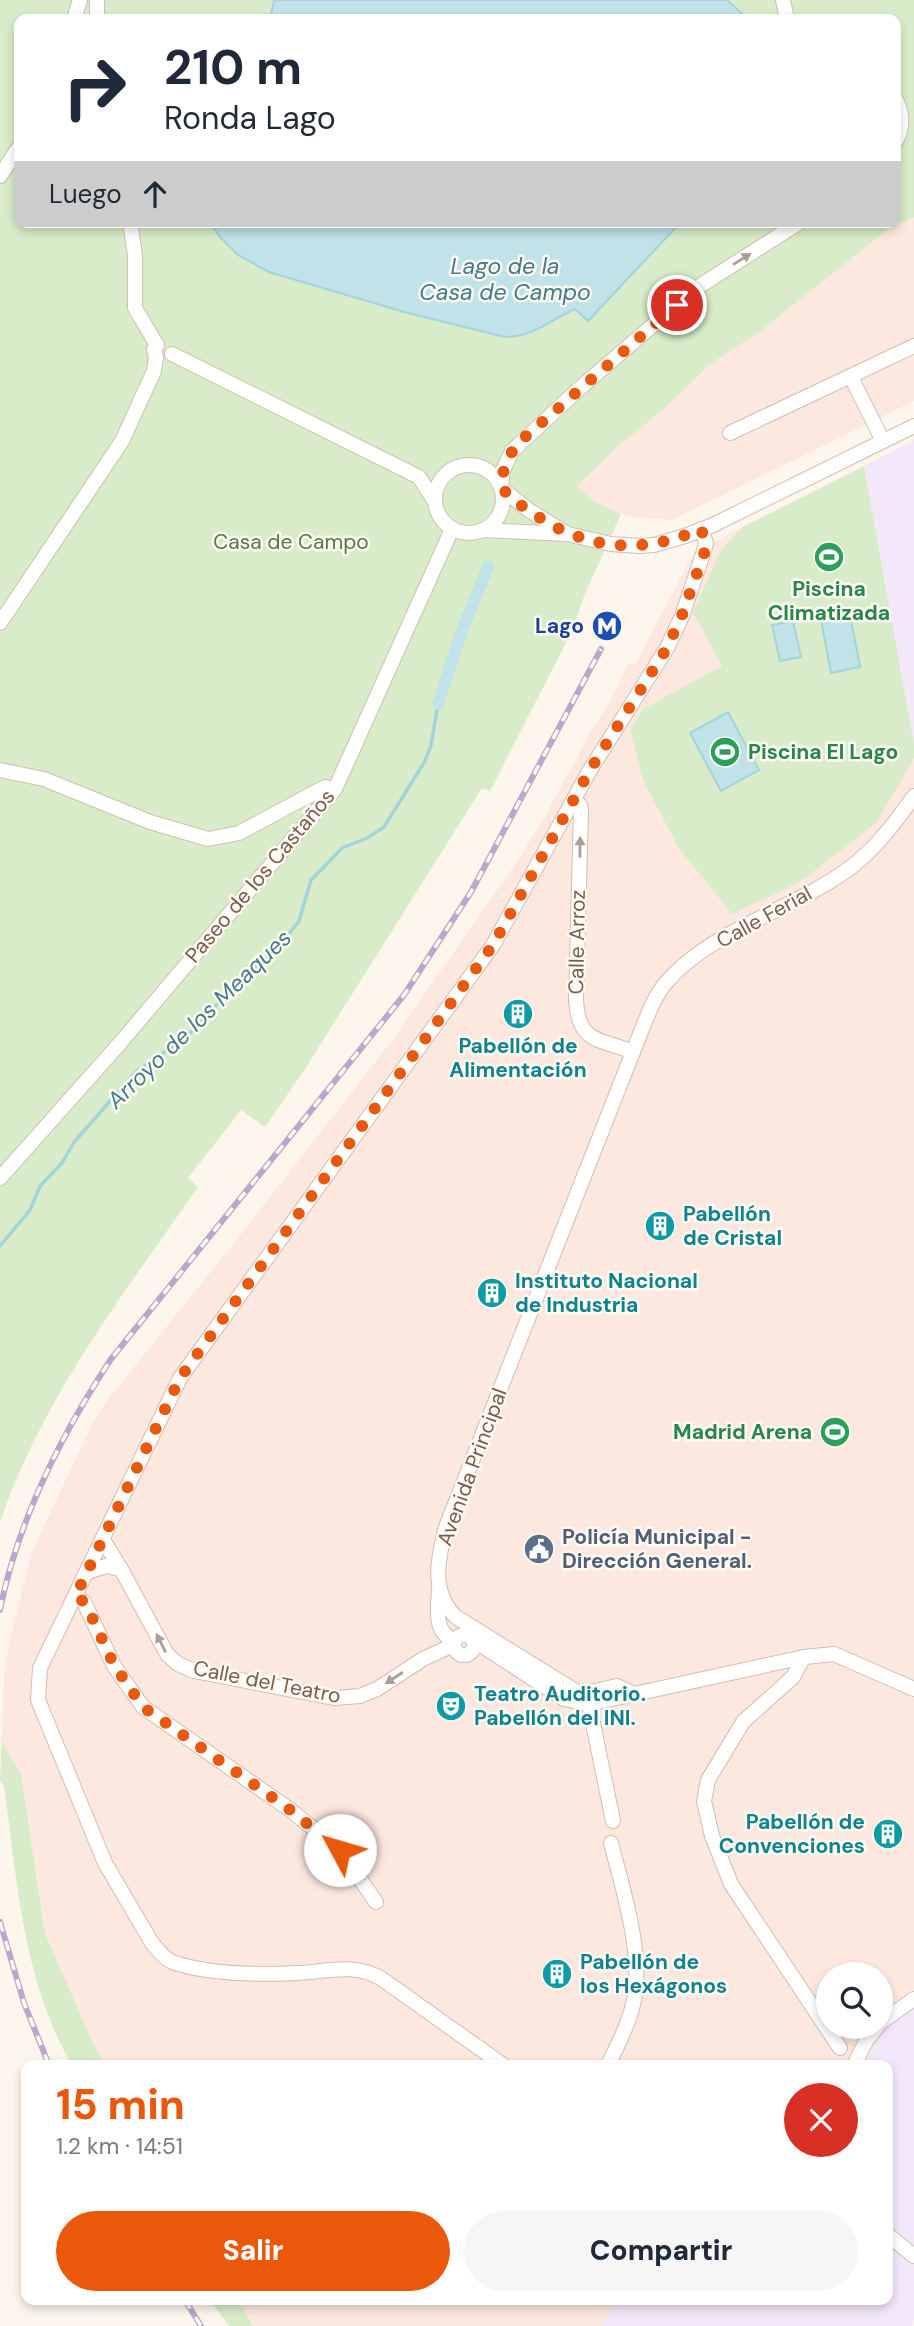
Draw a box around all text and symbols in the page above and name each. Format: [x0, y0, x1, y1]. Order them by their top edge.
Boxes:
text: 210 m [164, 35, 302, 99]
icon: right [49, 42, 140, 133]
text: Ronda Lago [164, 97, 336, 139]
icon: ahead [136, 175, 174, 213]
text: Luego [49, 177, 122, 211]
water label: Lago de la Casa de Campo [419, 251, 591, 307]
one-way arrow [732, 253, 752, 266]
pin [647, 275, 707, 335]
icon: arrive [658, 286, 696, 324]
park label: Casa de Campo [213, 528, 369, 556]
sports icon: Piscina Climatizada [812, 540, 846, 574]
place label: Piscina Climatizada [768, 575, 890, 627]
metro station icon: Lago [590, 609, 624, 643]
place label: Lago [535, 612, 584, 640]
sports icon: Piscina El Lago [708, 735, 742, 769]
place label: Piscina El Lago [748, 738, 898, 766]
street label: Paseo de los Castaños [179, 783, 341, 969]
one-way arrow [574, 836, 585, 858]
street label: Calle Ferial [711, 879, 817, 955]
street label: Calle Arroz [562, 889, 592, 995]
water label: Arroyo de los Meaques [100, 923, 298, 1116]
building icon: Pabellón de Alimentación [501, 997, 535, 1031]
place label: Pabellón de Alimentación [449, 1032, 587, 1084]
place label: Pabellón de Cristal [683, 1200, 782, 1252]
building icon: Pabellón de Cristal [643, 1209, 677, 1243]
place label: Instituto Nacional de Industria [515, 1267, 698, 1319]
building icon: Instituto Nacional de Industria [475, 1276, 509, 1310]
street label: Avenida Principal [430, 1384, 514, 1550]
sports icon: Madrid Arena [818, 1415, 852, 1449]
place label: Madrid Arena [673, 1418, 812, 1446]
place label: Policía Municipal - Dirección General. [562, 1523, 752, 1575]
public building icon: Policía Municipal - Dirección General. [522, 1532, 556, 1566]
one-way arrow [156, 1633, 167, 1653]
street label: Calle del Teatro [191, 1654, 343, 1710]
one-way arrow [384, 1671, 403, 1684]
place label: Teatro Auditorio. Pabellón del INI. [474, 1680, 646, 1732]
theatre icon: Teatro Auditorio. Pabellón del INI. [434, 1689, 468, 1723]
place label: Pabellón de Convenciones [719, 1808, 865, 1860]
position arrow [303, 1813, 377, 1887]
building icon: Pabellón de Convenciones [871, 1817, 905, 1851]
place label: Pabellón de los Hexágonos [580, 1948, 727, 2000]
building icon: Pabellón de los Hexágonos [540, 1957, 574, 1991]
map controls [816, 1962, 893, 2039]
button: search [816, 1962, 893, 2039]
text: 15 min [56, 2077, 185, 2132]
button: close [784, 2083, 858, 2157]
text: 1.2 km · 14:51 [56, 2131, 183, 2161]
button: Salir [56, 2211, 450, 2291]
button: Compartir [464, 2211, 858, 2291]

